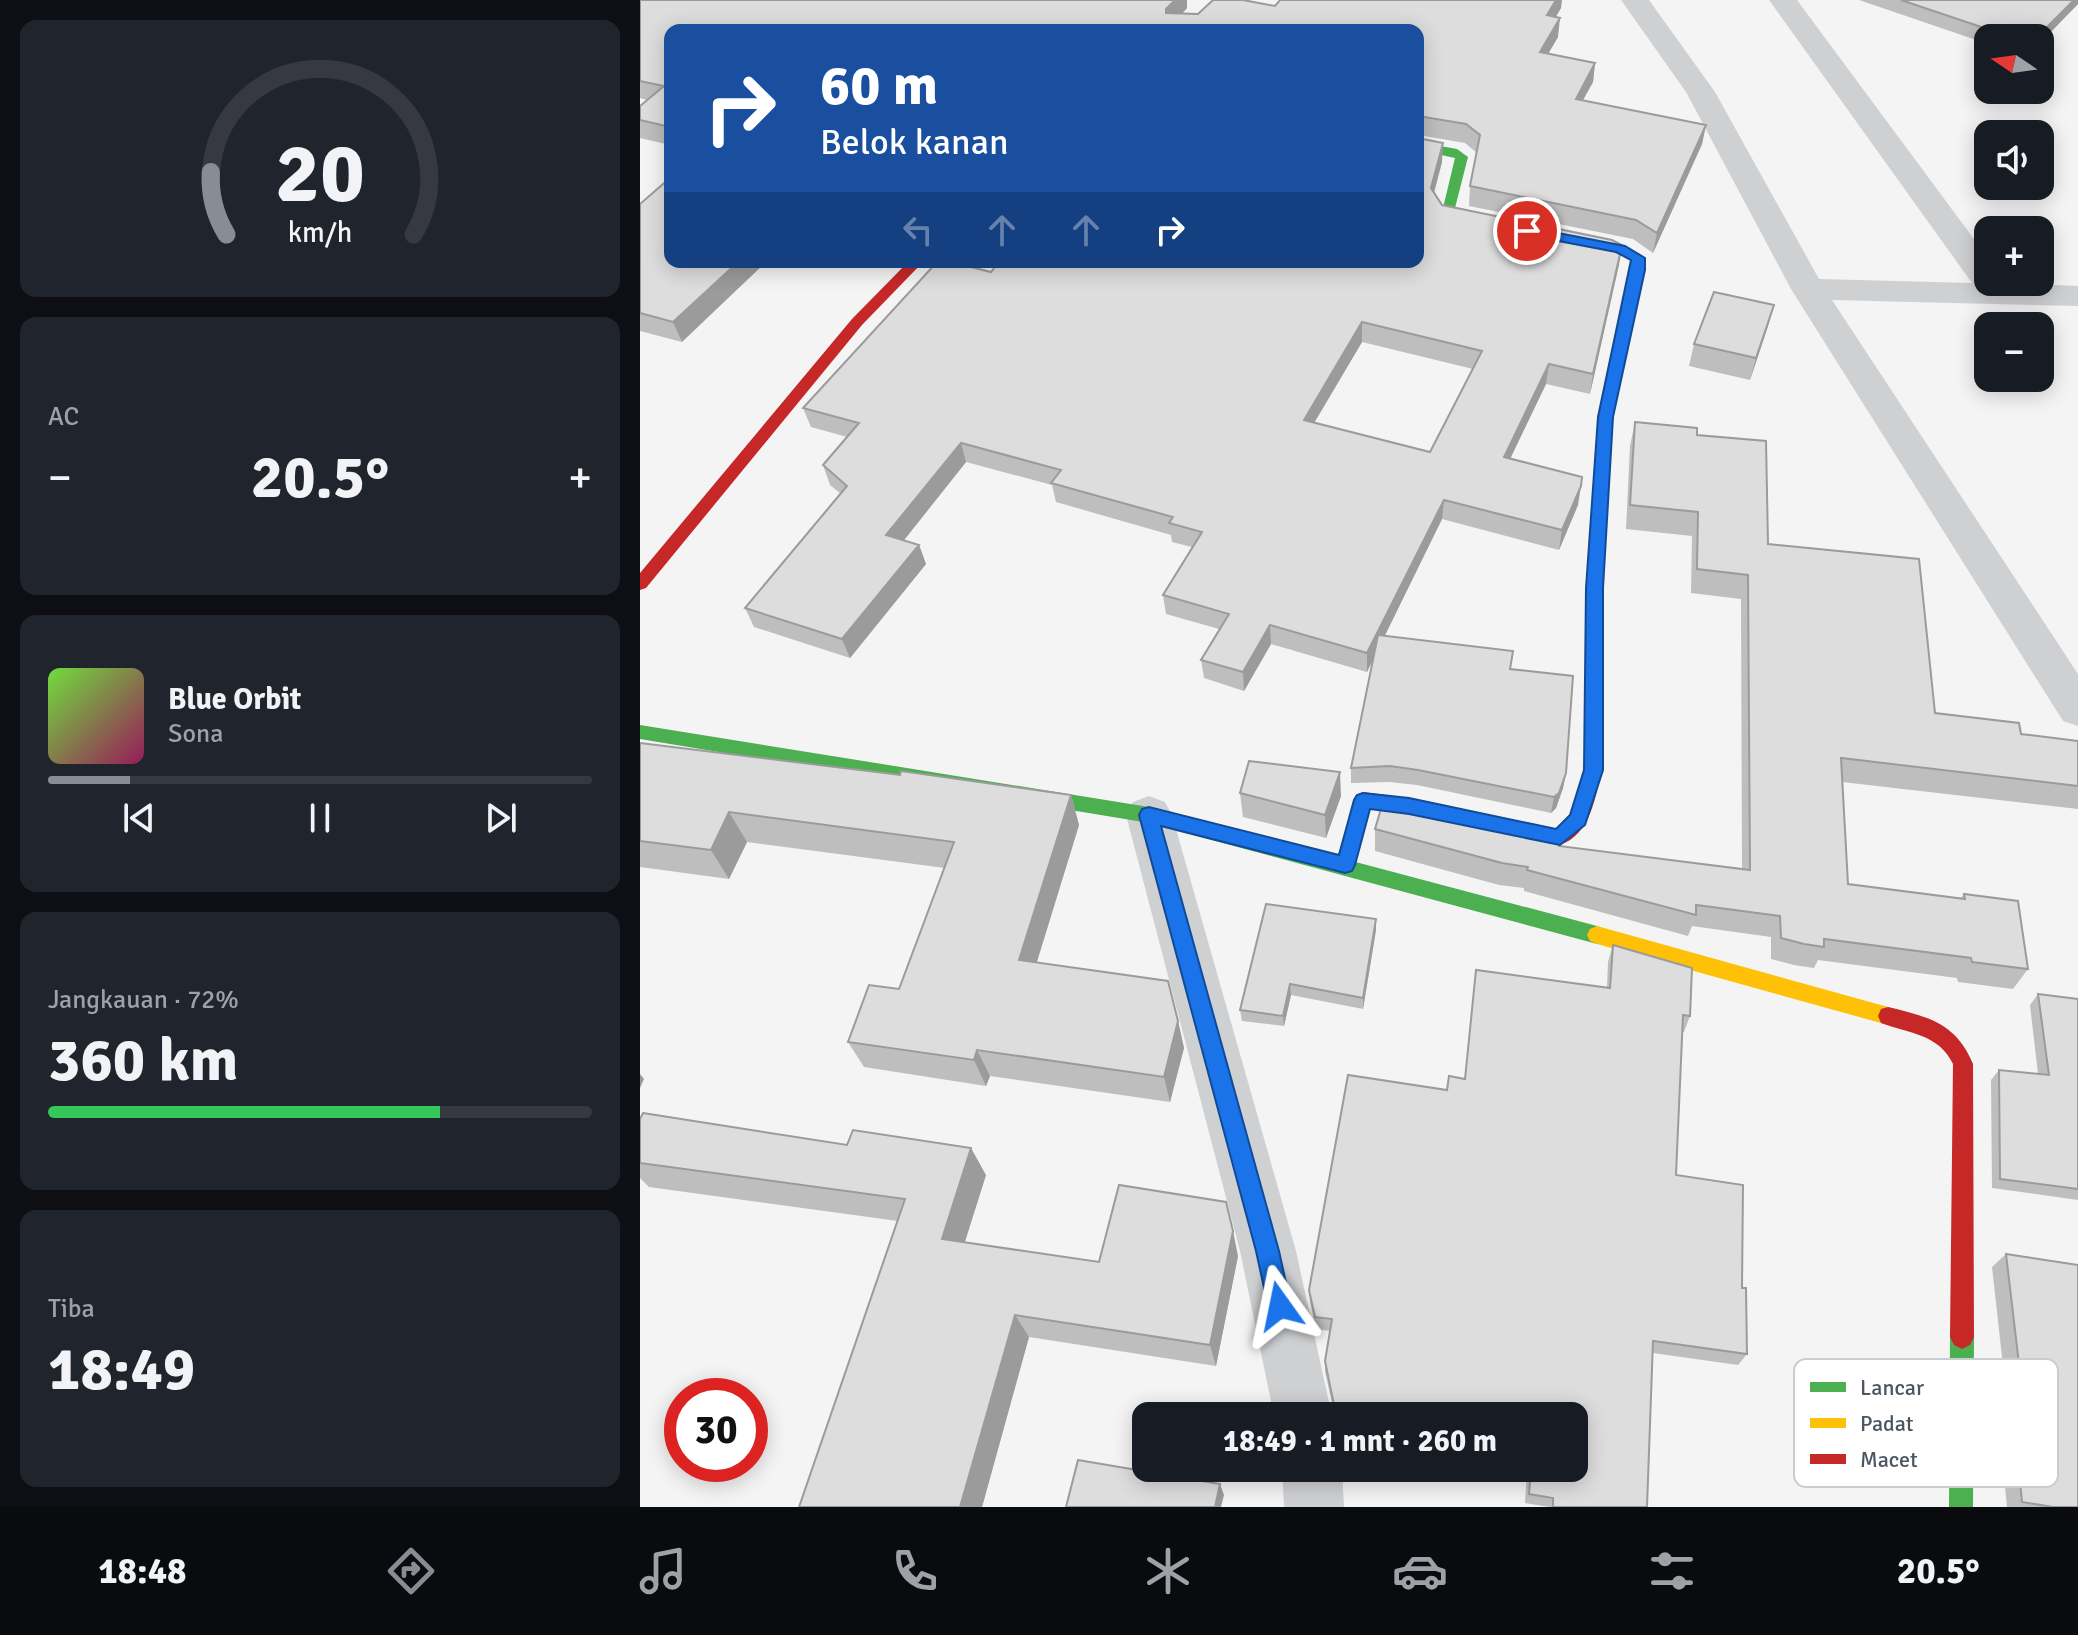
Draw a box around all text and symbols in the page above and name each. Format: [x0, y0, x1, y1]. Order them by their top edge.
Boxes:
north arrow [1974, 24, 2054, 104]
map controls [1974, 24, 2054, 392]
text: 60 m [820, 51, 938, 120]
icon: right [688, 56, 792, 160]
text: Belok kanan [820, 120, 1009, 165]
button: sound [1974, 120, 2054, 200]
text: 20 [275, 122, 365, 224]
pin [1493, 197, 1561, 265]
icon: left [896, 208, 940, 252]
icon: ahead [980, 208, 1024, 252]
icon: ahead [1064, 208, 1108, 252]
icon: right [1148, 208, 1192, 252]
icon: arrive [1505, 209, 1549, 253]
text: km/h [288, 215, 352, 250]
button: + [1974, 216, 2054, 296]
button: − [1974, 312, 2054, 392]
text: AC [48, 401, 79, 433]
text: 20.5° [251, 441, 389, 515]
text: − [48, 451, 72, 505]
text: + [568, 451, 592, 505]
text: Blue Orbit [168, 681, 301, 718]
text: Sona [168, 718, 223, 750]
icon: previous [117, 796, 161, 840]
icon: pause [298, 796, 342, 840]
icon: next [479, 796, 523, 840]
text: Jangkauan · 72% [48, 984, 239, 1016]
text: 360 km [48, 1024, 238, 1098]
position arrow [1238, 1264, 1322, 1348]
text: Tiba [48, 1293, 95, 1325]
text: 18:49 [48, 1333, 195, 1407]
legend [1794, 1359, 2058, 1487]
text: Lancar [1860, 1374, 1924, 1401]
speed limit sign: 30 [664, 1378, 768, 1482]
text: Padat [1860, 1410, 1914, 1437]
text: 18:49 · 1 mnt · 260 m [1223, 1423, 1497, 1460]
text: Macet [1860, 1446, 1918, 1473]
icon: directions [383, 1543, 439, 1599]
icon: music [635, 1543, 691, 1599]
icon: phone [887, 1543, 943, 1599]
icon: climate [1140, 1543, 1196, 1599]
icon: car [1392, 1543, 1448, 1599]
icon: filters [1644, 1543, 1700, 1599]
text: 18:48 [98, 1549, 187, 1594]
text: 20.5° [1897, 1549, 1980, 1594]

